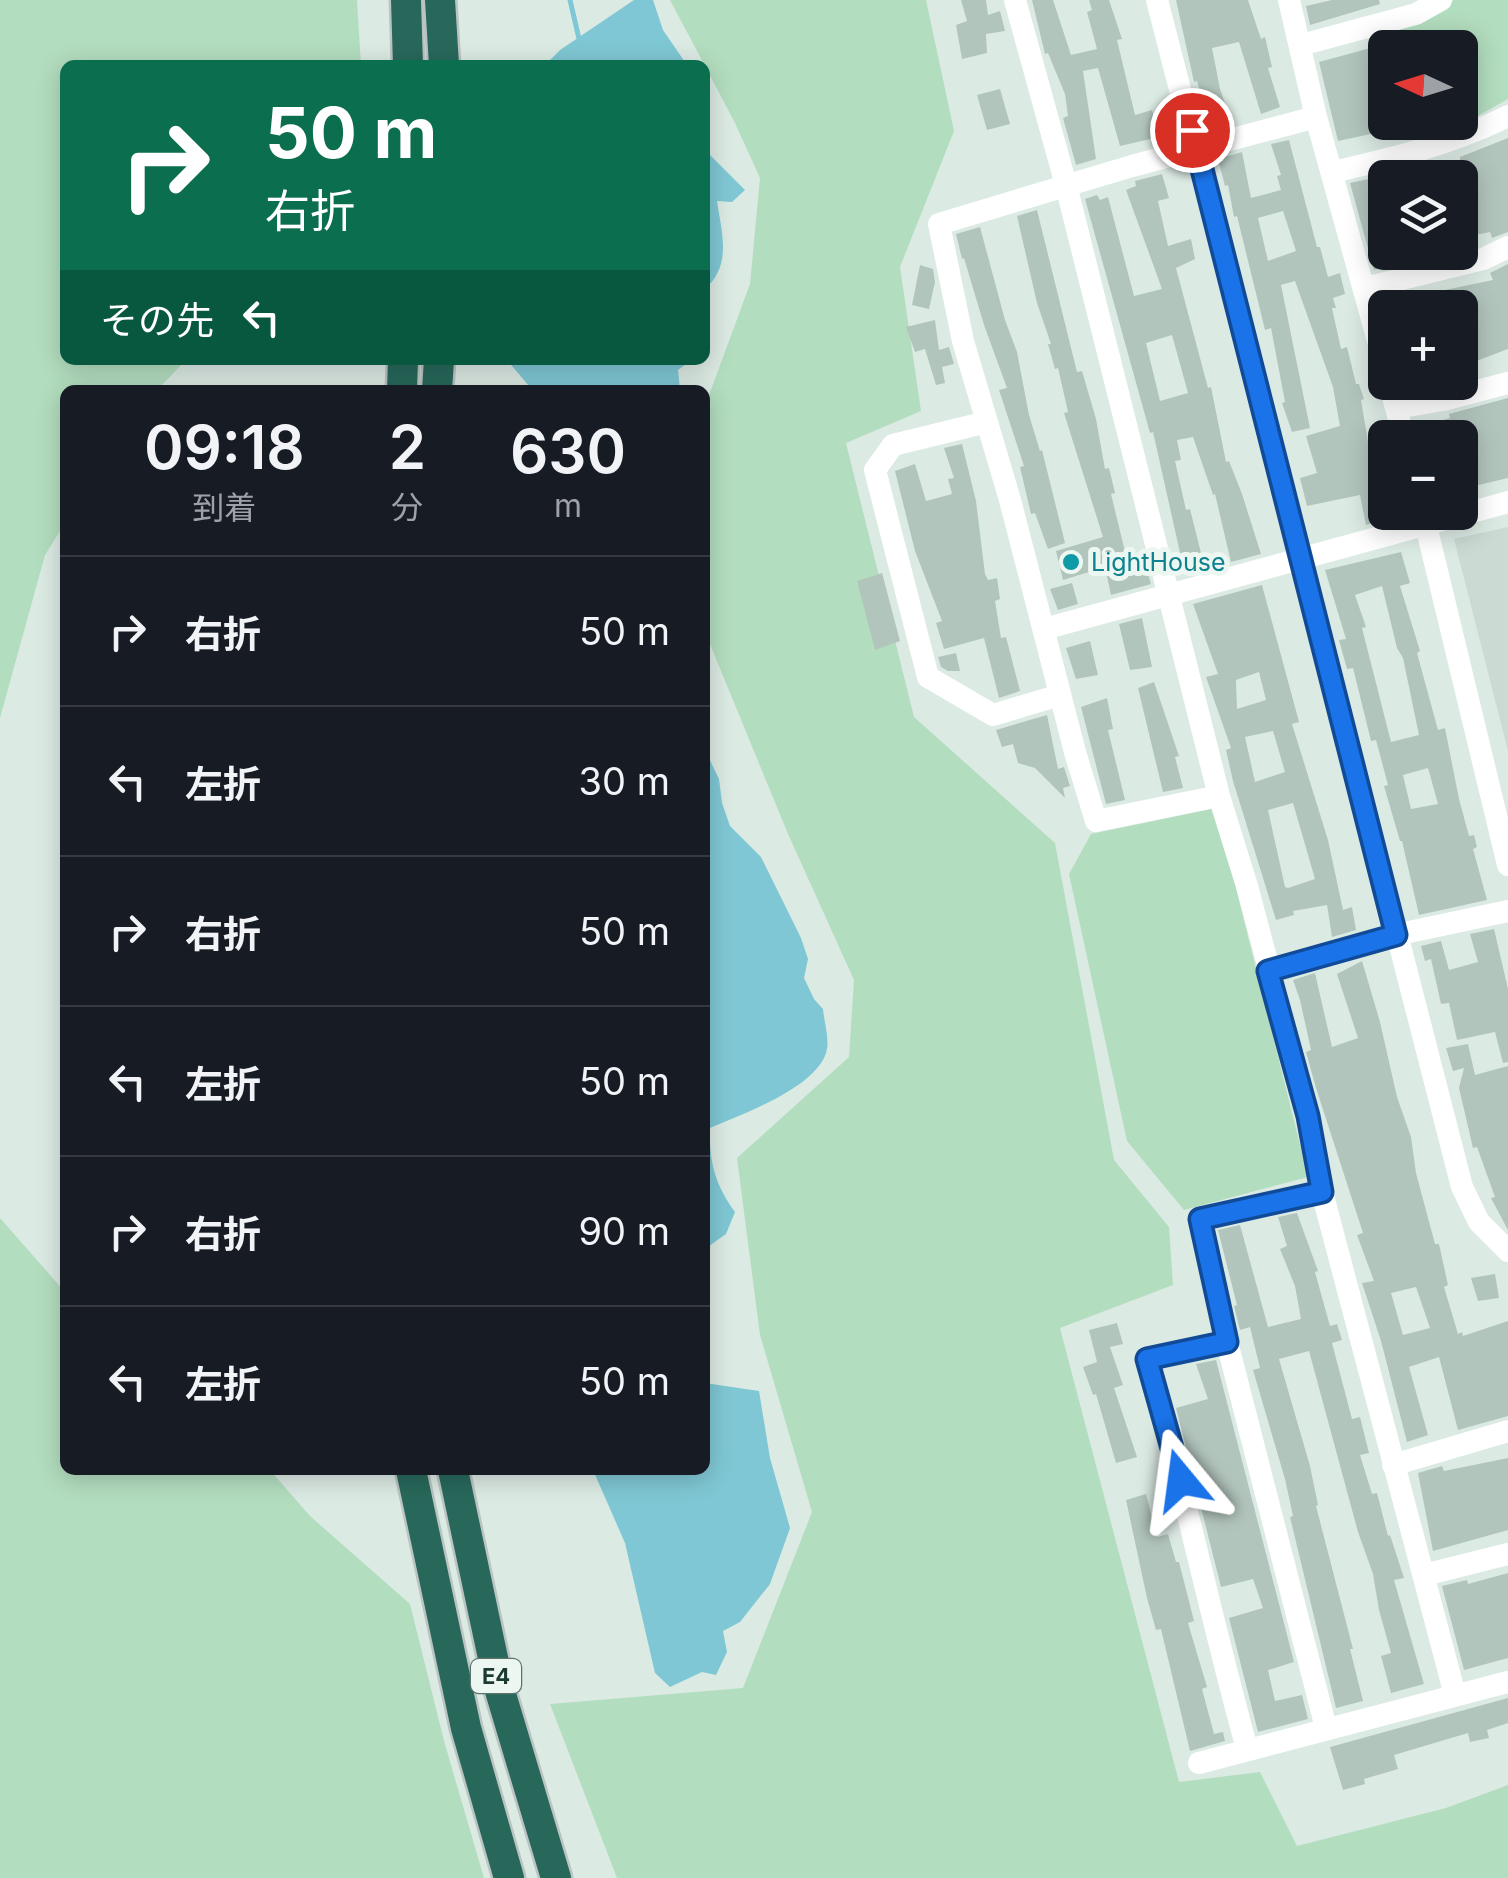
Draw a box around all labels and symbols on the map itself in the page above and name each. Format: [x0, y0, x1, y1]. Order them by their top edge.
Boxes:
north arrow [1368, 30, 1478, 140]
pin [1150, 88, 1235, 173]
place label: LightHouse [1091, 547, 1226, 577]
marker: LightHouse [1060, 551, 1082, 573]
position arrow [1129, 1428, 1233, 1532]
road number: E4 [471, 1659, 521, 1693]

